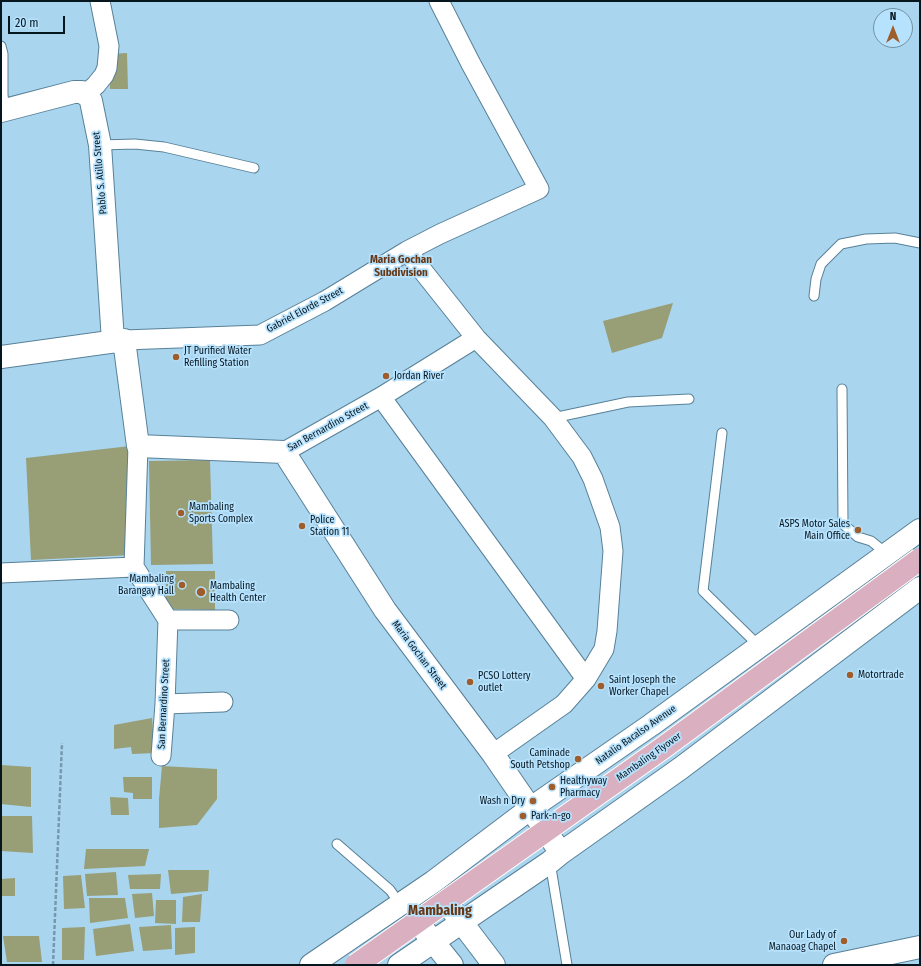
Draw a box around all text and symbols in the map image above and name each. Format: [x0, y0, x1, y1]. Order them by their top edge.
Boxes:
scale bar [10, 8, 67, 34]
north arrow [873, 8, 913, 48]
text: N [890, 10, 896, 23]
text: 20 m [15, 16, 39, 30]
street label: Pablo S. Atillo Street [90, 131, 110, 215]
district label: Maria Gochan Subdivision [370, 253, 432, 279]
street label: Gabriel Elorde Street [265, 285, 345, 335]
place label: JT Purified Water Refilling Station [184, 345, 251, 368]
marker: JT Purified Water Refilling Station [171, 352, 181, 362]
place label: Jordan River [394, 370, 444, 382]
marker: Jordan River [381, 371, 391, 381]
street label: San Bernardino Street [286, 400, 370, 454]
place label: Mambaling Sports Complex [189, 501, 253, 524]
marker: Mambaling Sports Complex [176, 508, 186, 518]
place label: Police Station 11 [310, 514, 349, 538]
place label: ASPS Motor Sales Main Office [779, 518, 850, 542]
marker: Police Station 11 [297, 521, 307, 531]
marker: ASPS Motor Sales Main Office [853, 525, 863, 535]
place label: Mambaling Barangay Hall [118, 573, 174, 596]
marker: Mambaling Barangay Hall [177, 580, 187, 590]
place label: Mambaling Health Center [210, 580, 266, 604]
marker: Mambaling Health Center [195, 586, 207, 598]
street label: Maria Gochan Street [389, 618, 449, 692]
street label: San Bernardino Street [156, 659, 172, 749]
place label: Motortrade [858, 669, 904, 681]
place label: PCSO Lottery outlet [478, 670, 531, 694]
marker: Motortrade [845, 670, 855, 680]
place label: Saint Joseph the Worker Chapel [609, 674, 676, 698]
marker: PCSO Lottery outlet [465, 677, 475, 687]
marker: Saint Joseph the Worker Chapel [596, 681, 606, 691]
street label: Natalio Bacalso Avenue [593, 703, 679, 767]
street label: Mambaling Flyover [614, 730, 684, 784]
place label: Caminade South Petshop [510, 747, 570, 770]
marker: Caminade South Petshop [573, 754, 583, 764]
place label: Healthyway Pharmacy [560, 775, 607, 798]
marker: Healthyway Pharmacy [547, 782, 557, 792]
place label: Wash n Dry [480, 795, 525, 807]
marker: Wash n Dry [528, 796, 538, 806]
place label: Park-n-go [531, 810, 571, 822]
marker: Park-n-go [518, 811, 528, 821]
district label: Mambaling [408, 903, 472, 919]
place label: Our Lady of Manaoag Chapel [769, 929, 836, 952]
marker: Our Lady of Manaoag Chapel [839, 936, 849, 946]

